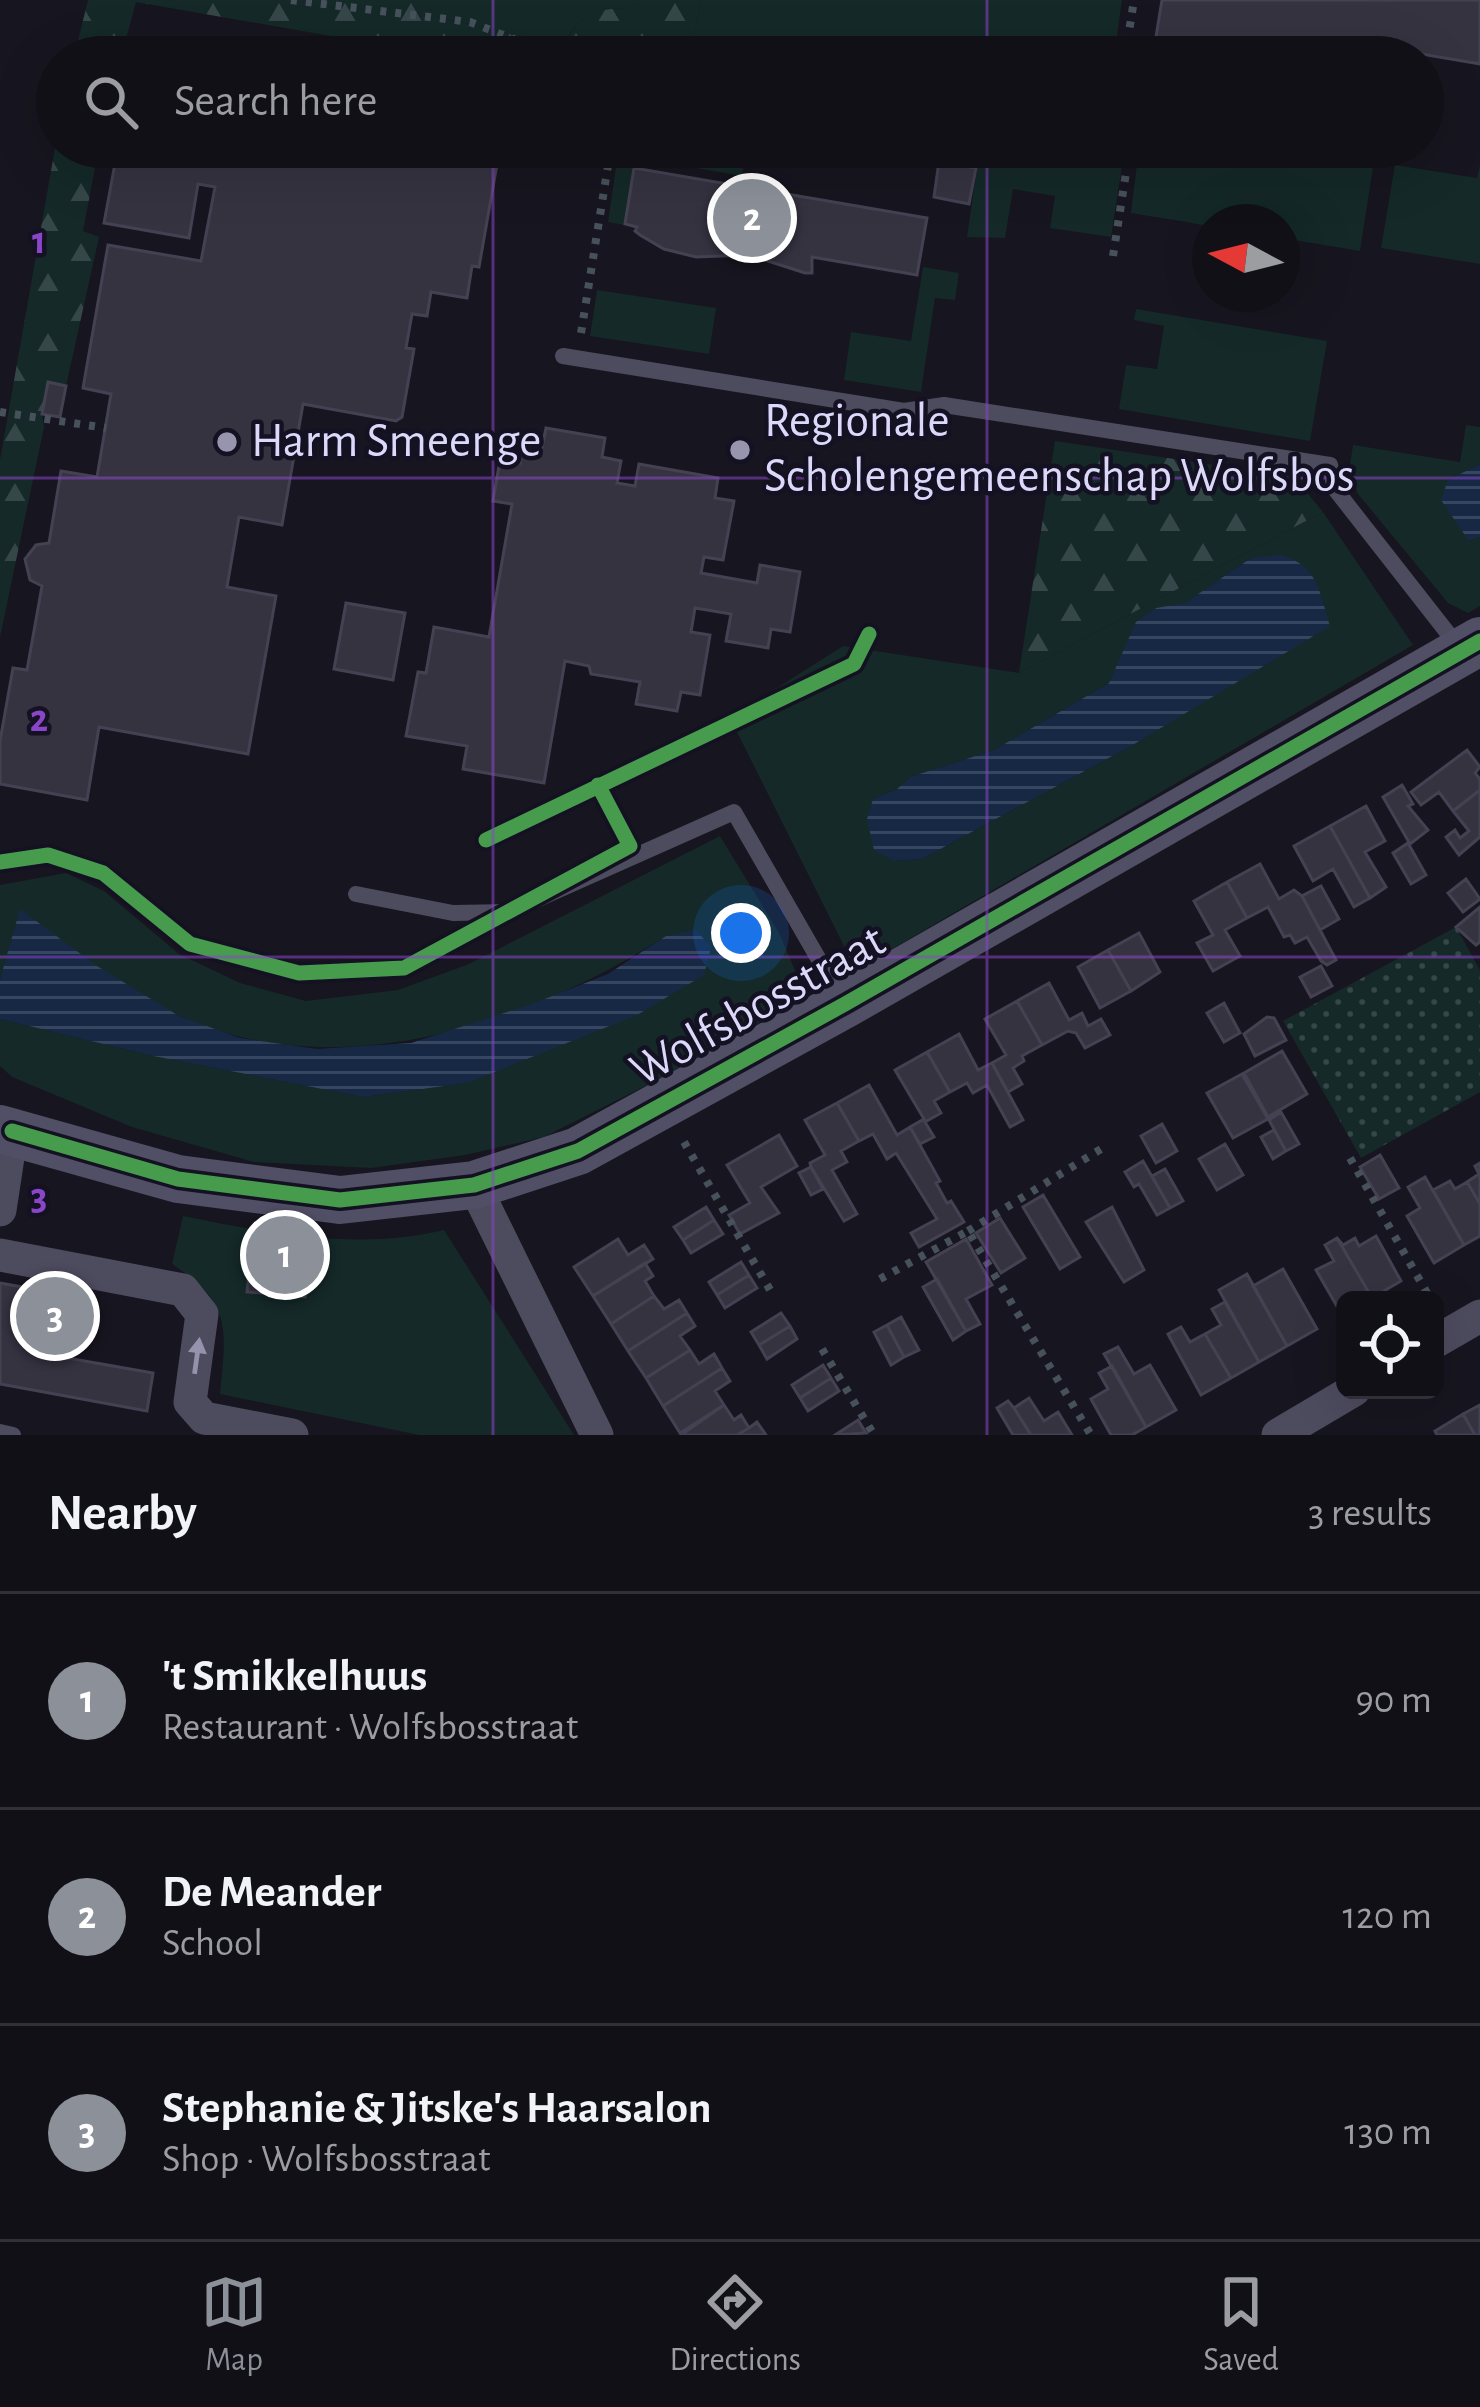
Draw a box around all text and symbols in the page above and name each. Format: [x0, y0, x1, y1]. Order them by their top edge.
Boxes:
search box [36, 36, 1444, 168]
icon: search [78, 69, 144, 135]
text: Search here [174, 79, 377, 124]
pin: 2 [713, 173, 791, 263]
north arrow [1192, 204, 1300, 312]
text: 1 [32, 222, 46, 261]
place label: Regionale Scholengemeenschap Wolfsbos [764, 398, 1355, 501]
place label: Harm Smeenge [251, 418, 542, 466]
marker: Harm Smeenge [214, 429, 240, 455]
marker: Regionale Scholengemeenschap Wolfsbos [727, 437, 753, 463]
text: 2 [30, 700, 48, 739]
your location [711, 903, 771, 963]
street label: Wolfsbosstraat [623, 917, 893, 1095]
text: 3 [31, 1178, 47, 1217]
pin: 1 [246, 1210, 324, 1300]
pin: 3 [16, 1271, 94, 1361]
map controls [1336, 1291, 1444, 1399]
button: locate [1336, 1291, 1444, 1399]
one-way arrow [187, 1337, 206, 1374]
text: Nearby [48, 1488, 197, 1539]
text: 3 results [1308, 1494, 1432, 1533]
text: 't Smikkelhuus [162, 1654, 427, 1699]
text: 1 [80, 1681, 94, 1720]
text: 90 m [1355, 1681, 1432, 1720]
text: Restaurant · Wolfsbosstraat [162, 1708, 578, 1747]
text: De Meander [162, 1870, 381, 1915]
text: 2 [78, 1897, 96, 1936]
text: 120 m [1343, 1897, 1432, 1936]
text: School [162, 1924, 263, 1963]
text: Stephanie & Jitske's Haarsalon [162, 2086, 712, 2131]
text: 3 [79, 2113, 95, 2152]
text: 130 m [1344, 2113, 1432, 2152]
text: Shop · Wolfsbosstraat [162, 2140, 490, 2179]
tab: Map [201, 2269, 267, 2381]
tab: Directions [669, 2269, 801, 2381]
tab: Saved [1203, 2269, 1279, 2381]

